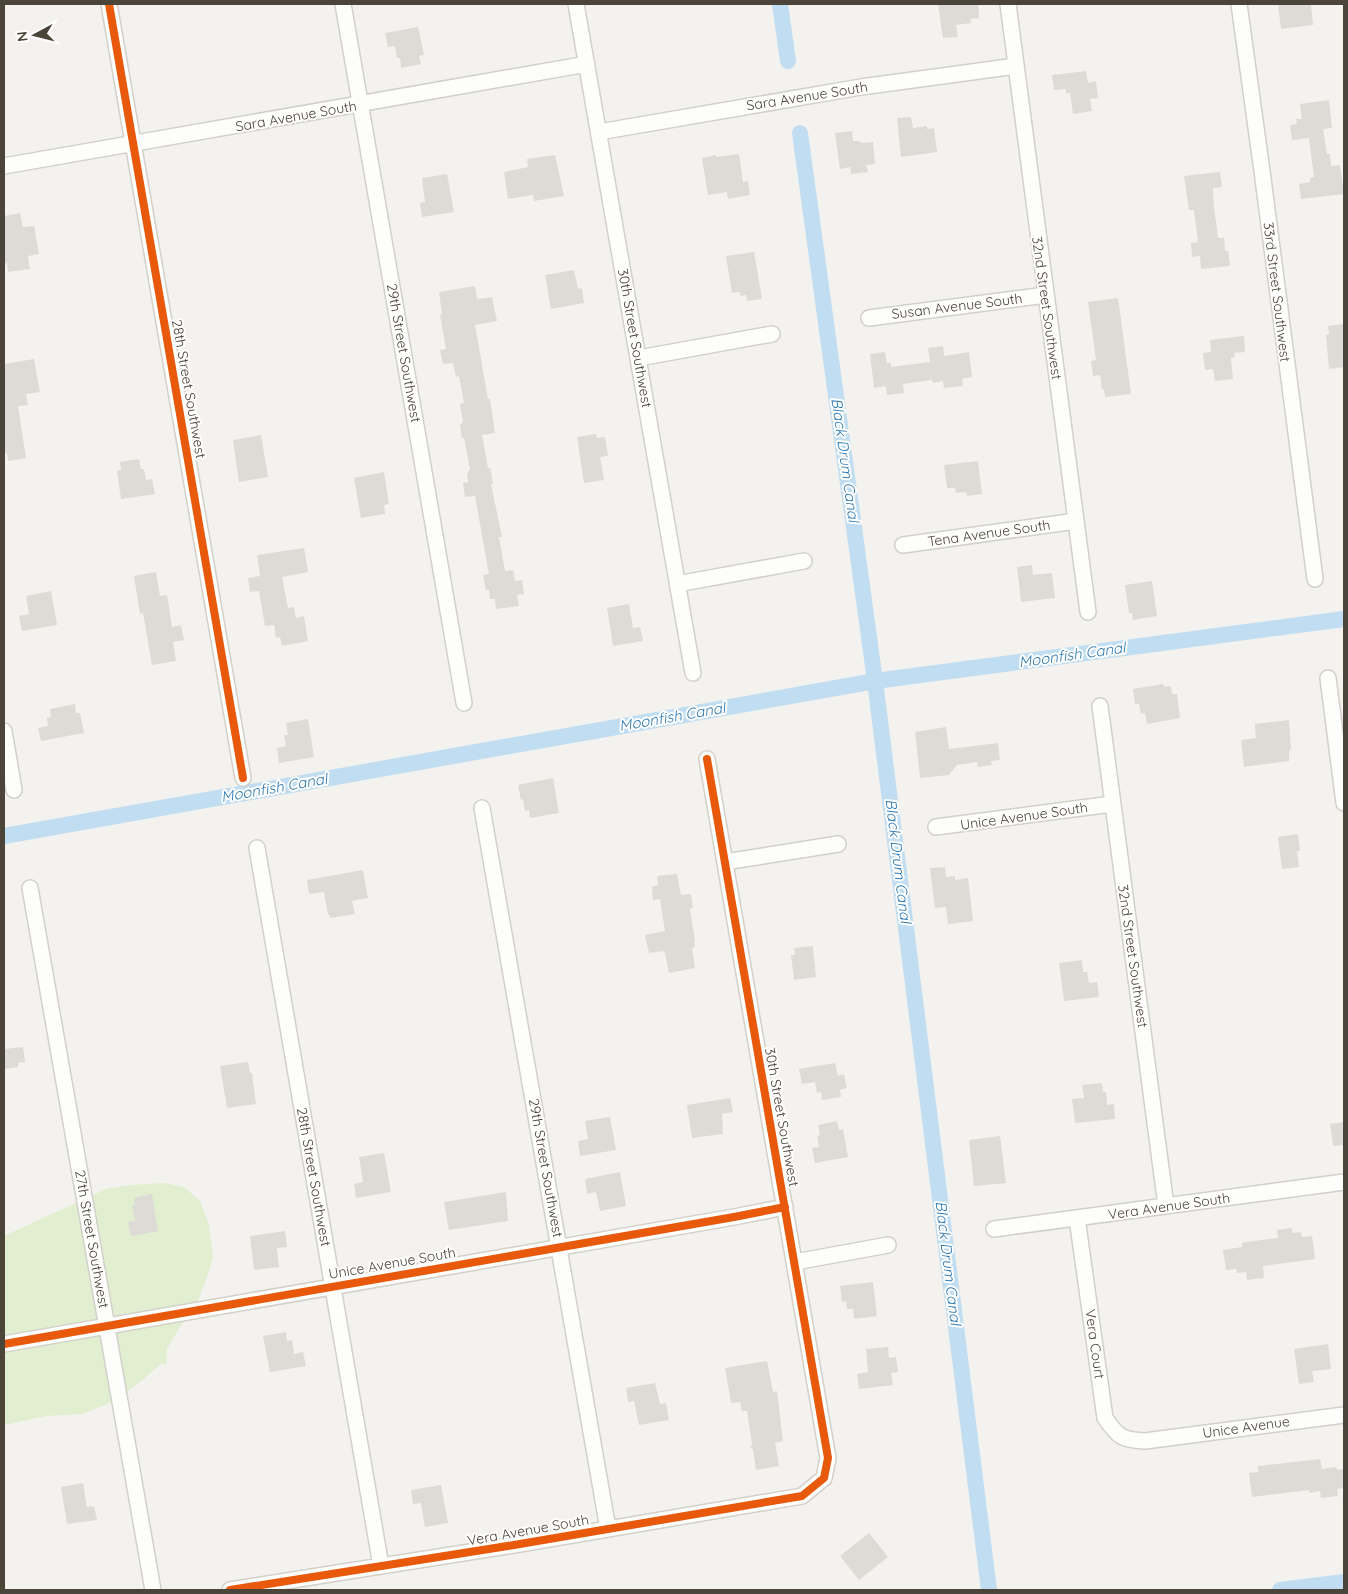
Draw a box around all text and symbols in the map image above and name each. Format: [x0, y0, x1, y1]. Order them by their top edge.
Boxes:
north arrow [10, 10, 60, 60]
text: N [13, 30, 32, 43]
street label: Sara Avenue South [745, 78, 869, 114]
street label: Sara Avenue South [234, 96, 358, 136]
street label: 33rd Street Southwest [1259, 221, 1295, 363]
street label: 32nd Street Southwest [1028, 235, 1066, 381]
street label: 30th Street Southwest [614, 267, 656, 409]
street label: 29th Street Southwest [383, 282, 425, 424]
street label: Susan Avenue South [891, 289, 1023, 323]
street label: 28th Street Southwest [168, 318, 210, 460]
water label: Black Drum Canal [827, 397, 864, 525]
street label: Tena Avenue South [926, 515, 1052, 551]
water label: Moonfish Canal [1017, 637, 1128, 671]
water label: Moonfish Canal [617, 698, 728, 735]
water label: Moonfish Canal [219, 769, 330, 806]
water label: Black Drum Canal [881, 798, 916, 926]
street label: Unice Avenue South [959, 798, 1089, 834]
street label: 32nd Street Southwest [1114, 883, 1152, 1029]
street label: 30th Street Southwest [761, 1046, 803, 1188]
street label: 29th Street Southwest [525, 1097, 567, 1239]
street label: 28th Street Southwest [293, 1106, 335, 1248]
street label: 27th Street Southwest [71, 1168, 113, 1310]
street label: Vera Avenue South [1107, 1189, 1231, 1223]
water label: Black Drum Canal [931, 1200, 966, 1328]
street label: Unice Avenue South [327, 1243, 457, 1283]
street label: Vera Court [1081, 1308, 1109, 1380]
street label: Unice Avenue [1201, 1412, 1291, 1442]
street label: Vera Avenue South [466, 1510, 590, 1550]

